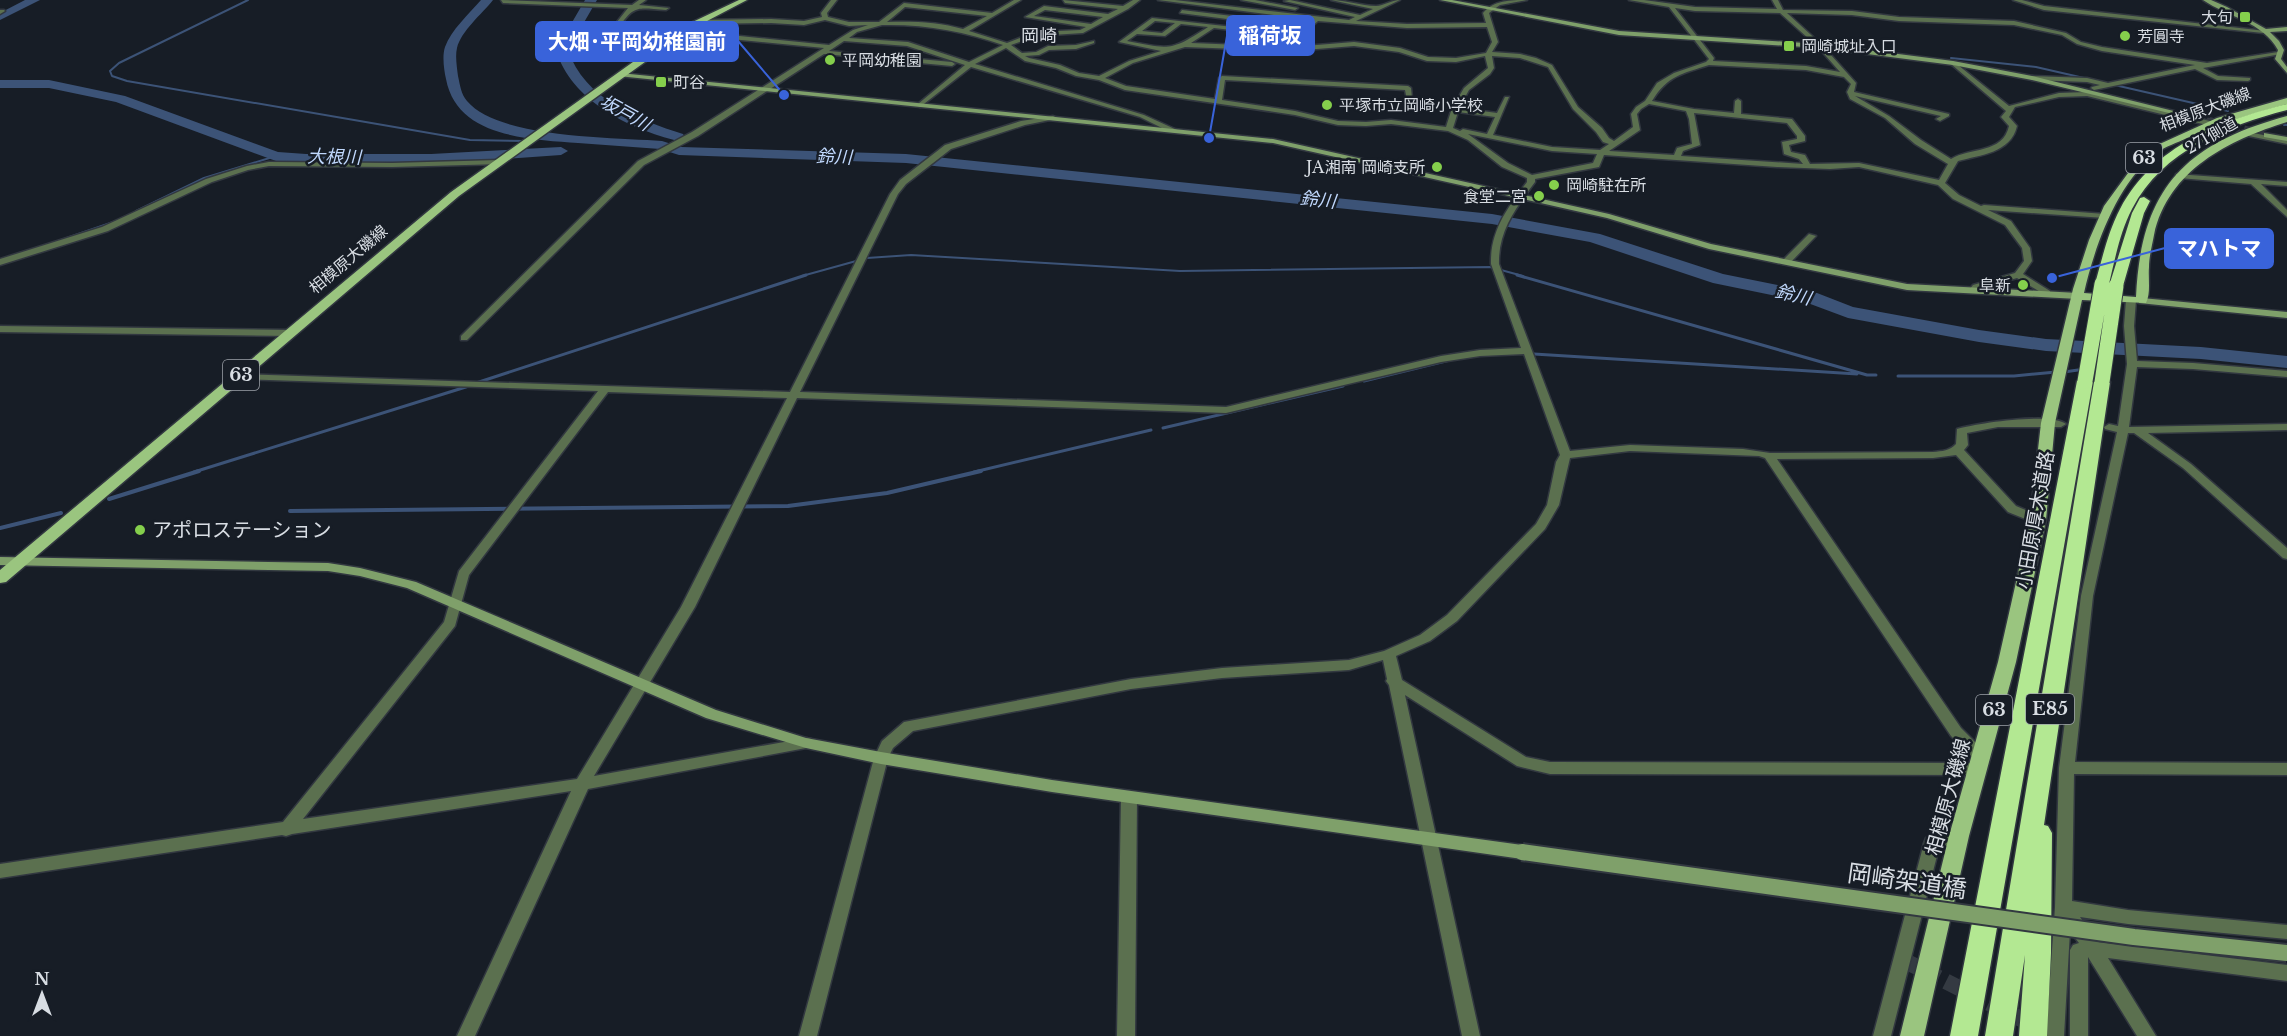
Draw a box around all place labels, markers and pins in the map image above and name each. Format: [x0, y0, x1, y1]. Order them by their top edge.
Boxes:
place label: 大句 [2201, 7, 2233, 27]
marker: 大句 [2238, 10, 2252, 24]
callout: 稲荷坂 [1227, 16, 1314, 55]
callout: 大畑･平岡幼稚園前 [536, 22, 738, 61]
place label: 芳圓寺 [2137, 26, 2185, 46]
marker: 芳圓寺 [2118, 29, 2132, 43]
place label: 岡崎城址入口 [1801, 36, 1897, 56]
marker: 岡崎城址入口 [1782, 39, 1796, 53]
place label: 平岡幼稚園 [842, 50, 922, 70]
marker: 平岡幼稚園 [823, 53, 837, 67]
place label: 町谷 [673, 72, 705, 92]
marker: 町谷 [654, 75, 668, 89]
place label: 平塚市立岡崎小学校 [1339, 95, 1483, 115]
marker: 平塚市立岡崎小学校 [1320, 98, 1334, 112]
place label: JA湘南 岡崎支所 [1304, 157, 1425, 177]
marker: JA湘南 岡崎支所 [1430, 160, 1444, 174]
place label: 岡崎駐在所 [1566, 175, 1646, 195]
marker: 岡崎駐在所 [1547, 178, 1561, 192]
place label: 食堂二宮 [1463, 186, 1527, 206]
marker: 食堂二宮 [1532, 189, 1546, 203]
callout: マハトマ [2165, 229, 2273, 268]
place label: 阜新 [1979, 275, 2011, 295]
marker: 阜新 [2016, 278, 2030, 292]
place label: アポロステーション [152, 518, 332, 542]
marker: アポロステーション [133, 523, 147, 537]

